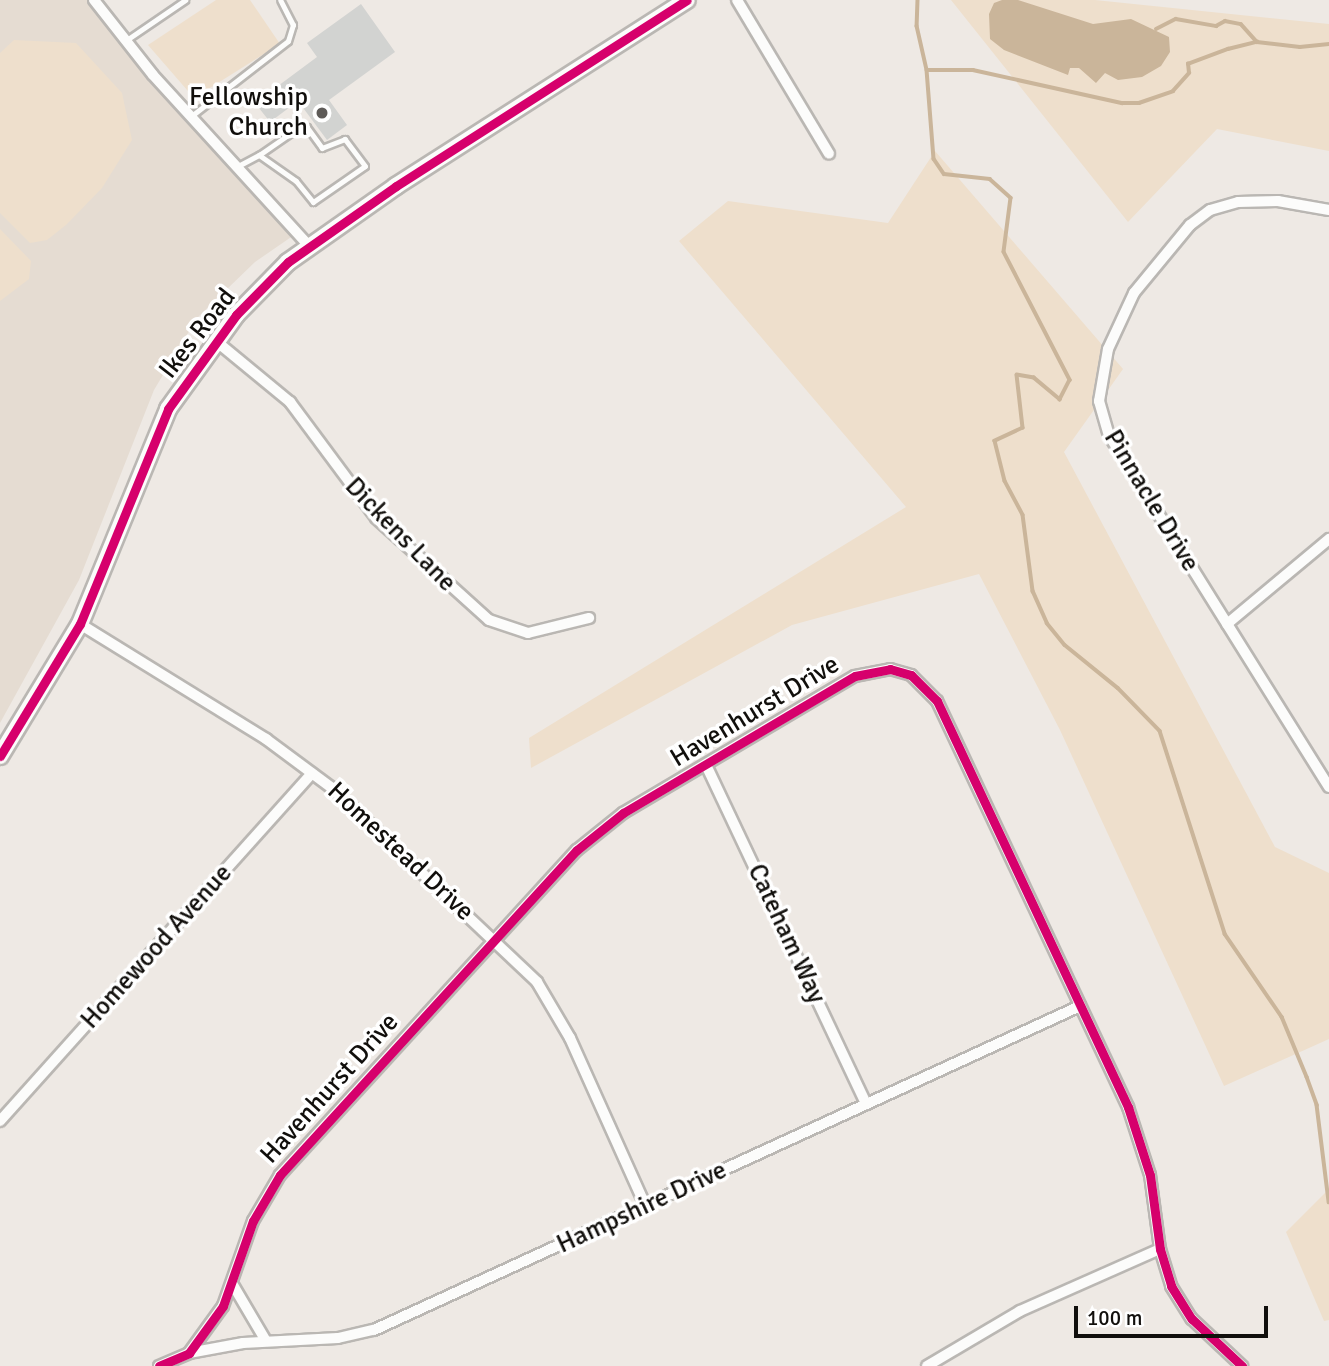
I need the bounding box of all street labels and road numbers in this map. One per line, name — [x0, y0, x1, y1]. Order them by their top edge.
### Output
street label: Ikes Road — [153, 283, 243, 385]
street label: Pinnacle Drive — [1096, 424, 1206, 578]
street label: Dickens Lane — [338, 471, 462, 599]
street label: Havenhurst Drive — [665, 649, 845, 775]
street label: Homestead Drive — [320, 776, 480, 928]
street label: Homewood Avenue — [75, 858, 239, 1036]
street label: Cateham Way — [740, 859, 832, 1009]
street label: Havenhurst Drive — [254, 1007, 406, 1171]
street label: Hampshire Drive — [552, 1155, 732, 1261]

